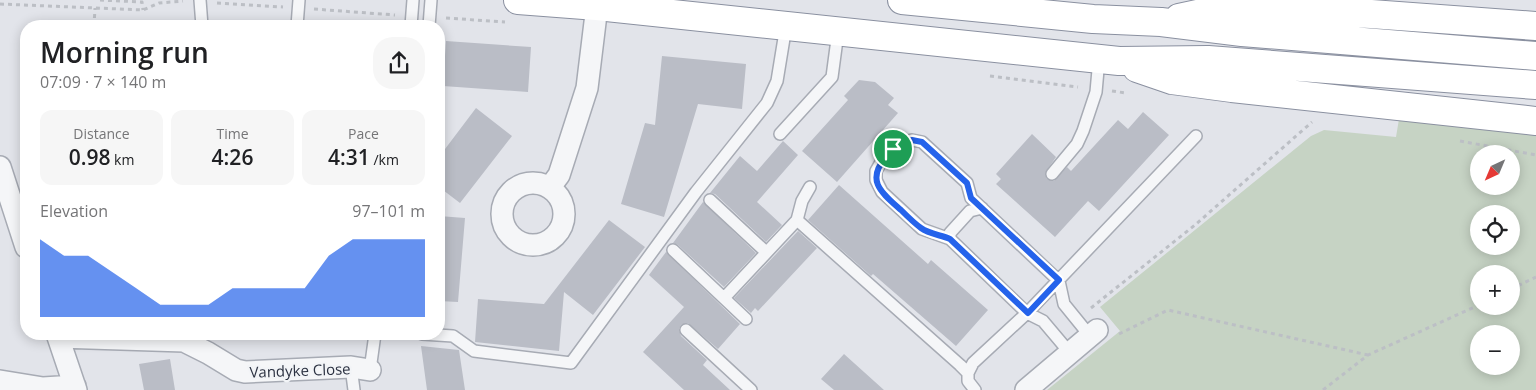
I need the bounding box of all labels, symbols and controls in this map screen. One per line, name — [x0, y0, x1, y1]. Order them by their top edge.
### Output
text: Morning run — [40, 33, 209, 71]
button: share — [373, 37, 425, 89]
text: 07:09 · 7 × 140 m — [40, 71, 166, 93]
text: Distance — [73, 124, 130, 143]
text: Time — [216, 124, 249, 143]
text: Pace — [348, 124, 379, 143]
pin — [872, 128, 914, 170]
icon: arrive — [879, 135, 907, 163]
text: 0.98 — [69, 143, 110, 171]
text: 4:26 — [212, 143, 253, 171]
text: 4:31 — [328, 143, 370, 171]
north arrow — [1470, 145, 1520, 195]
map controls — [1470, 145, 1520, 375]
text: km — [110, 150, 134, 169]
text: /km — [370, 150, 399, 169]
text: Elevation — [40, 200, 108, 222]
text: 97–101 m — [352, 200, 425, 222]
button: locate — [1470, 205, 1520, 255]
button: + — [1470, 265, 1520, 315]
button: − — [1470, 325, 1520, 375]
street label: Vandyke Close — [249, 358, 351, 382]

